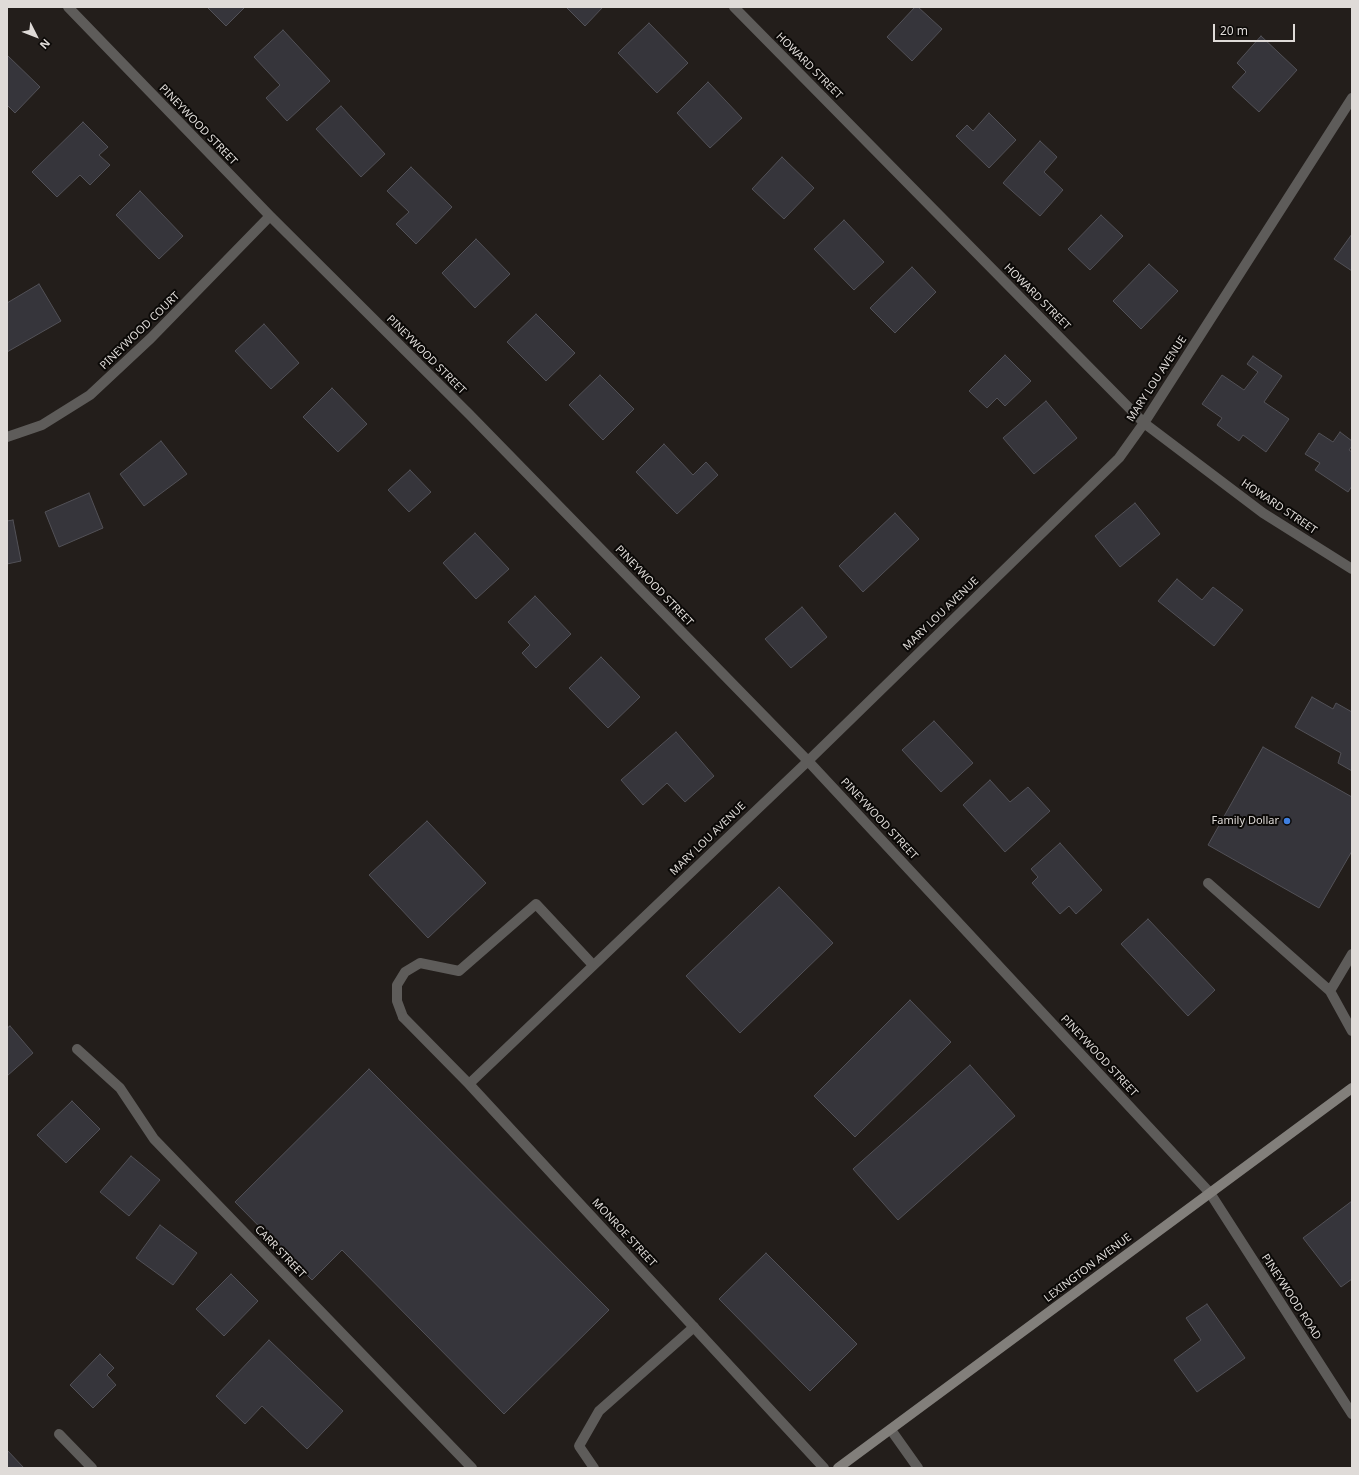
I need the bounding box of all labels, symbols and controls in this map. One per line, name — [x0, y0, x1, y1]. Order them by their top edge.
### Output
north arrow — [16, 16, 56, 56]
scale bar — [1215, 16, 1297, 42]
text: 20 m — [1220, 22, 1248, 39]
street label: HOWARD STREET — [773, 30, 845, 102]
text: N — [37, 36, 54, 53]
street label: PINEYWOOD STREET — [156, 82, 240, 168]
street label: HOWARD STREET — [1001, 261, 1073, 333]
street label: PINEYWOOD COURT — [97, 290, 183, 372]
street label: PINEYWOOD STREET — [384, 313, 468, 397]
street label: MARY LOU AVENUE — [1124, 334, 1190, 424]
street label: HOWARD STREET — [1239, 477, 1319, 537]
street label: PINEYWOOD STREET — [612, 543, 696, 629]
street label: MARY LOU AVENUE — [901, 575, 981, 653]
street label: PINEYWOOD STREET — [838, 776, 920, 862]
street label: MARY LOU AVENUE — [668, 800, 748, 878]
place label: Family Dollar — [1212, 814, 1279, 828]
marker: Family Dollar — [1282, 816, 1292, 826]
street label: PINEYWOOD STREET — [1058, 1013, 1140, 1099]
street label: MONROE STREET — [589, 1196, 659, 1270]
street label: CARR STREET — [252, 1223, 308, 1281]
street label: LEXINGTON AVENUE — [1042, 1231, 1134, 1305]
street label: PINEYWOOD ROAD — [1258, 1252, 1324, 1342]

